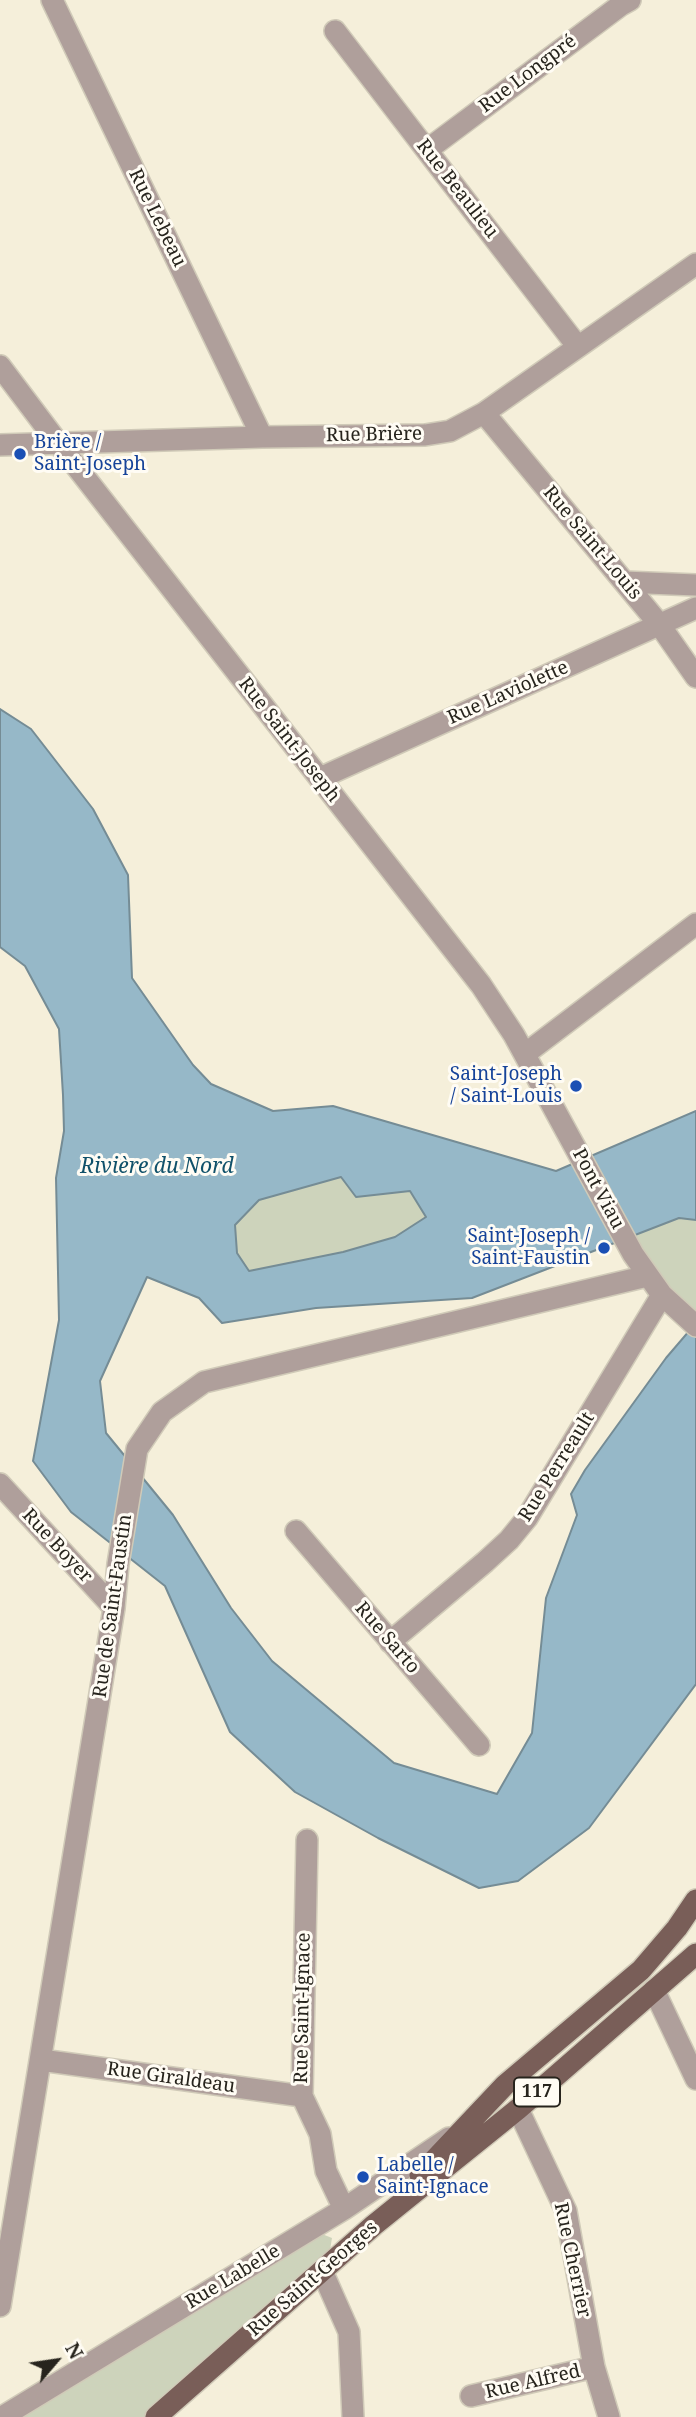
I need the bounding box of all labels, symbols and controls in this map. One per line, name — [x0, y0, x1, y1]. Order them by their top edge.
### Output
street label: Rue Longpré — [475, 30, 581, 118]
street label: Rue Beaulieu — [411, 135, 503, 243]
street label: Rue Lebeau — [123, 165, 191, 271]
street label: Rue Brière — [326, 423, 422, 447]
place label: Brière / Saint-Joseph — [34, 432, 146, 476]
marker: Brière / Saint-Joseph — [12, 446, 28, 462]
street label: Rue Saint-Louis — [538, 482, 646, 604]
street label: Rue Laviolette — [444, 656, 572, 730]
street label: Rue Saint-Joseph — [233, 673, 345, 807]
place label: Saint-Joseph / Saint-Louis — [450, 1064, 562, 1108]
marker: Saint-Joseph / Saint-Louis — [568, 1078, 584, 1094]
street label: Pont Viau — [567, 1145, 629, 1233]
water label: Rivière du Nord — [80, 1154, 234, 1180]
place label: Saint-Joseph / Saint-Faustin — [467, 1226, 590, 1270]
marker: Saint-Joseph / Saint-Faustin — [596, 1240, 612, 1256]
street label: Rue Perreault — [514, 1408, 600, 1526]
street label: Rue Boyer — [17, 1504, 97, 1588]
street label: Rue de Saint-Faustin — [89, 1513, 137, 1699]
street label: Rue Sarto — [350, 1598, 424, 1678]
street label: Rue Saint-Ignace — [290, 1932, 316, 2084]
street label: Rue Giraldeau — [106, 2058, 236, 2098]
road number: 117 — [514, 2078, 560, 2106]
place label: Labelle / Saint-Ignace — [377, 2155, 489, 2199]
marker: Labelle / Saint-Ignace — [355, 2169, 371, 2185]
street label: Rue Cherrier — [549, 2201, 595, 2319]
street label: Rue Saint-Georges — [244, 2217, 382, 2341]
street label: Rue Labelle — [182, 2240, 284, 2314]
north arrow — [21, 2326, 91, 2396]
text: N — [59, 2338, 89, 2364]
street label: Rue Alfred — [483, 2360, 583, 2404]

